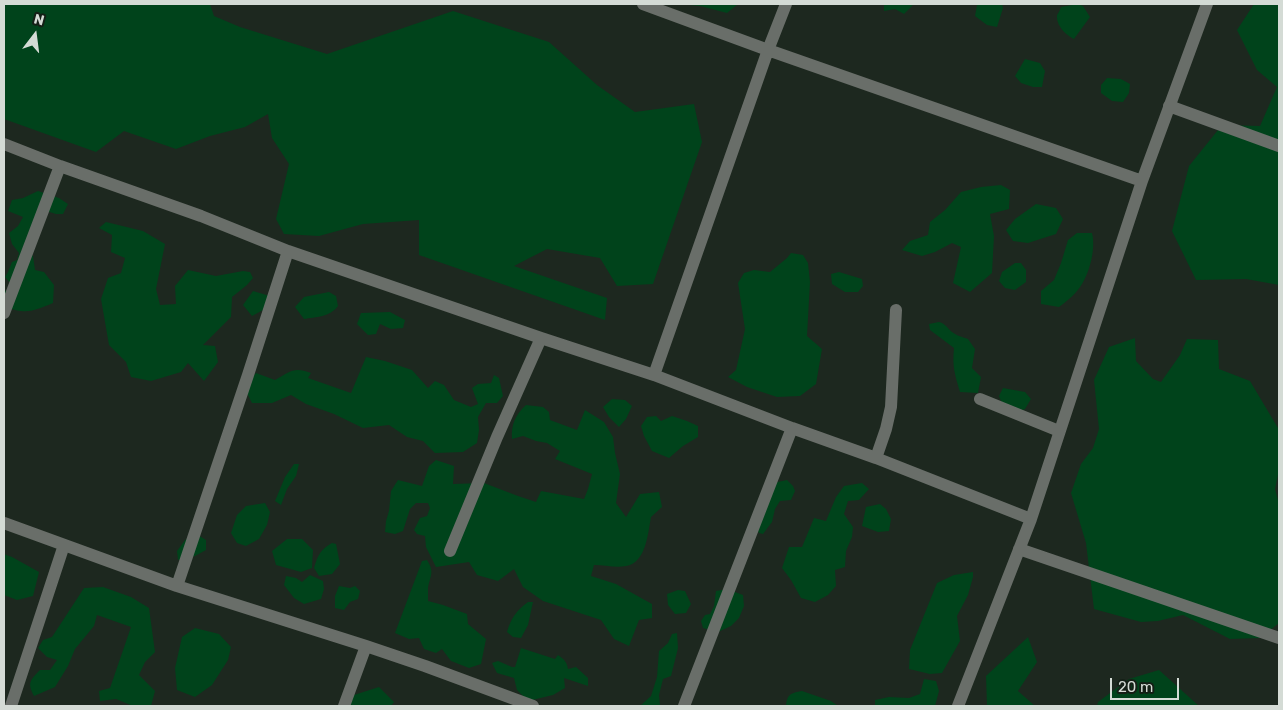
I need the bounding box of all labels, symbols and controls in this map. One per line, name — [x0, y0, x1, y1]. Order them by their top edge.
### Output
north arrow — [10, 10, 60, 60]
text: N — [32, 11, 46, 30]
scale bar — [1113, 668, 1182, 700]
text: 20 m — [1118, 678, 1153, 696]

